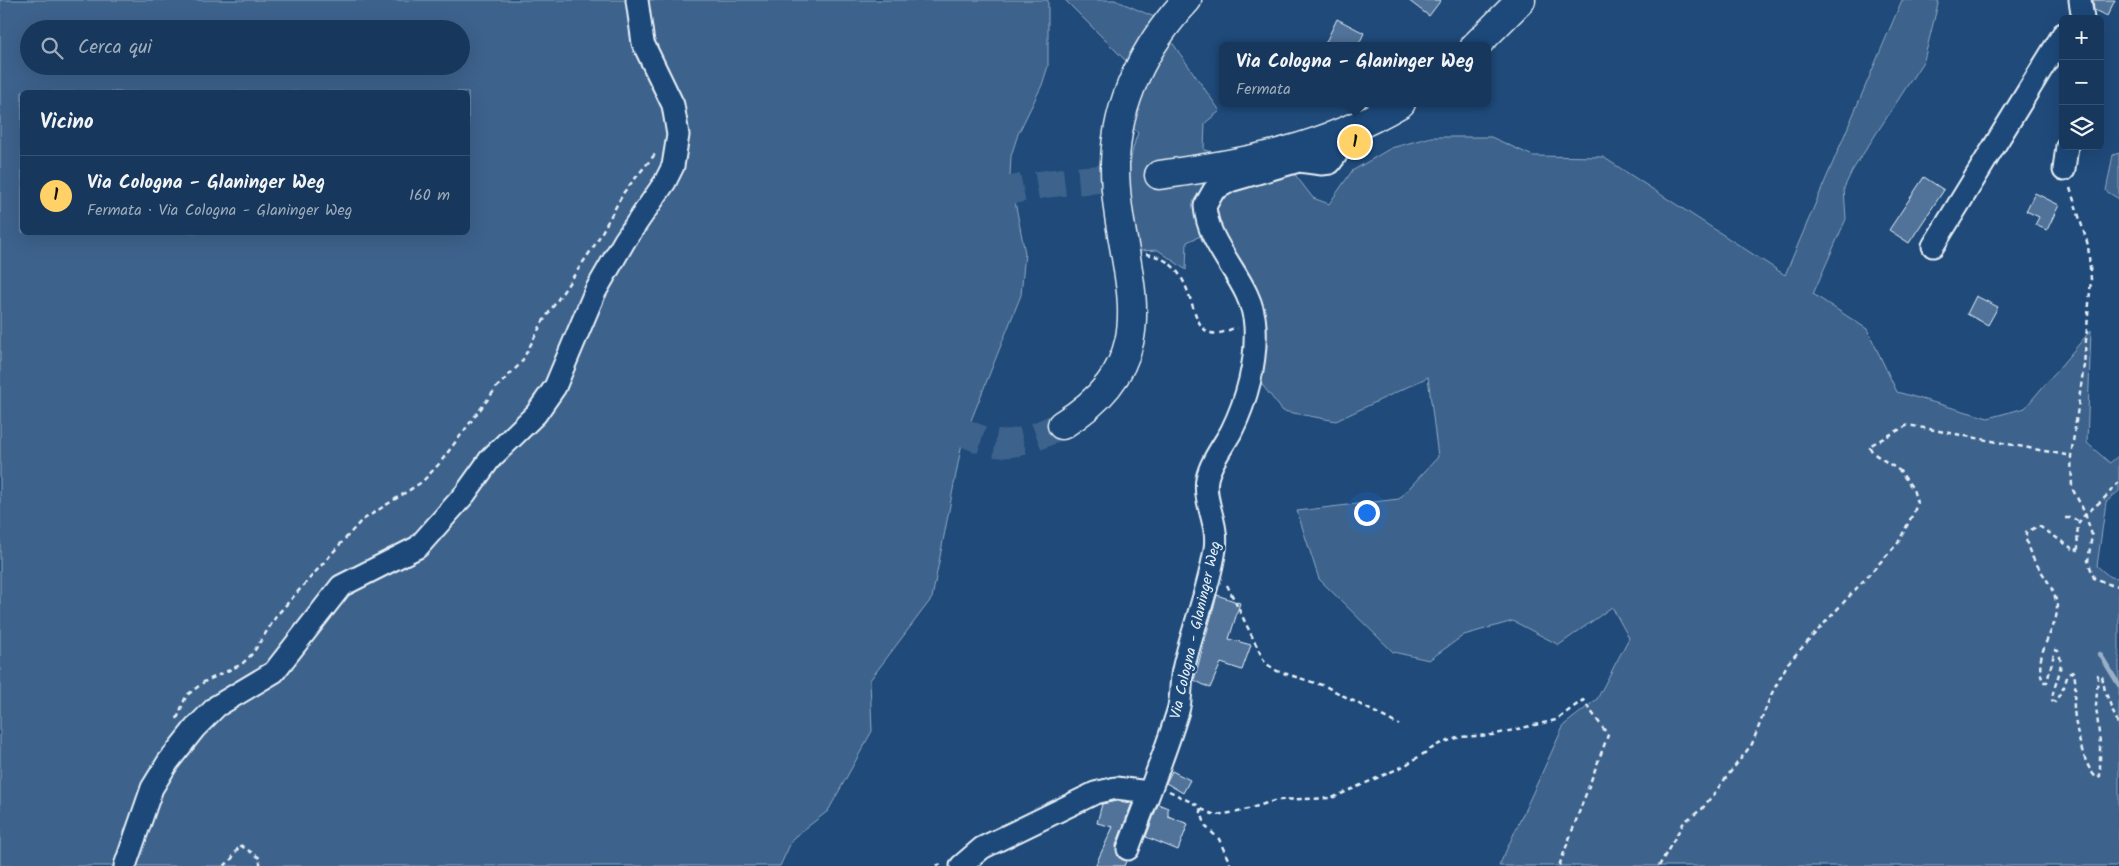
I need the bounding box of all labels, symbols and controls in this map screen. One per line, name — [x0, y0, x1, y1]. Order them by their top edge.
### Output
map controls — [2059, 15, 2104, 150]
button: + — [2059, 15, 2104, 60]
search box — [20, 20, 470, 75]
text: Cerca qui — [78, 33, 152, 63]
icon: search — [38, 34, 66, 62]
popup — [1219, 42, 1491, 107]
text: Via Cologna - Glaninger Weg — [1236, 47, 1474, 77]
button: − — [2059, 60, 2104, 105]
text: Fermata — [1236, 77, 1291, 102]
button: layers — [2059, 105, 2104, 150]
text: Vicino — [40, 106, 94, 139]
pin: 1 — [1339, 123, 1371, 161]
text: Via Cologna - Glaninger Weg — [87, 168, 325, 198]
text: 1 — [54, 183, 58, 208]
text: 160 m — [409, 183, 450, 208]
text: Fermata · Via Cologna - Glaninger Weg — [87, 198, 352, 223]
your location — [1354, 500, 1380, 526]
street label: Via Cologna - Glaninger Weg — [1164, 539, 1228, 722]

